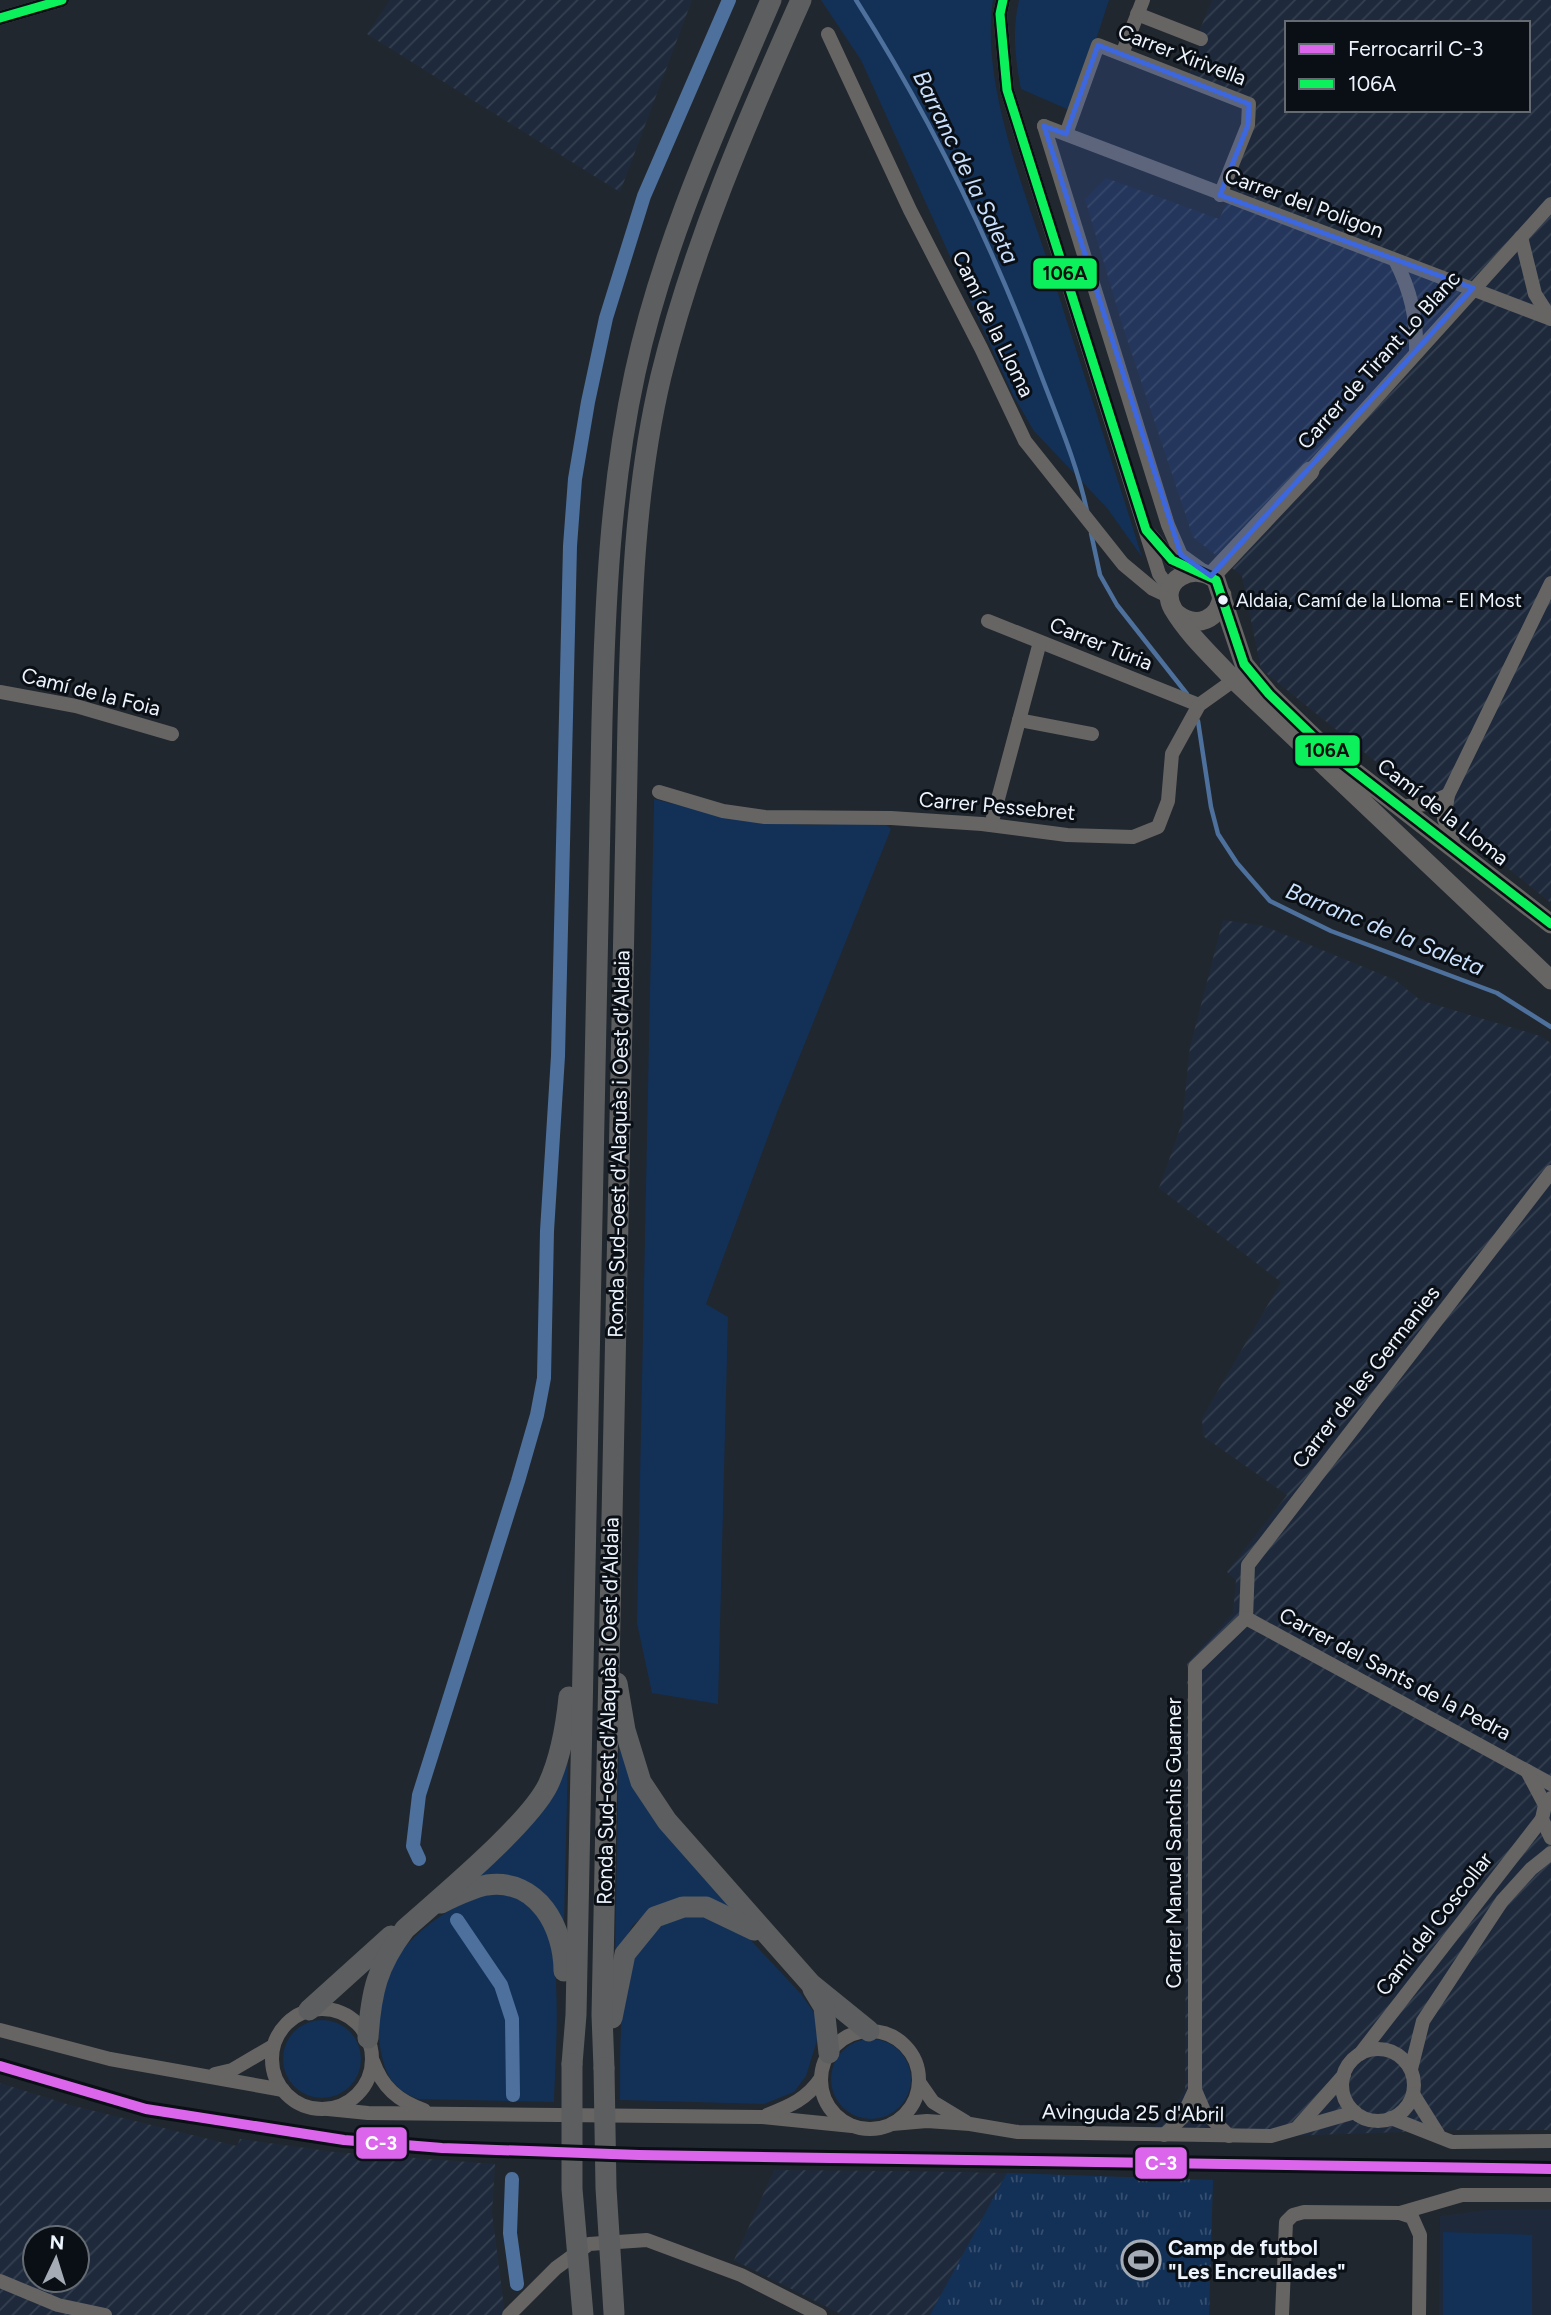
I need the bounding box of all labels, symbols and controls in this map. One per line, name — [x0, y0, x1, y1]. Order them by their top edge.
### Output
street label: Carrer Xirivella — [1114, 19, 1250, 91]
legend — [1285, 21, 1530, 112]
text: Ferrocarril C-3 — [1348, 36, 1483, 61]
water label: Barranc de la Saleta — [907, 66, 1025, 268]
text: 106A — [1348, 71, 1396, 96]
street label: Carrer del Poligon — [1221, 162, 1387, 243]
street label: Camí de la Lloma — [947, 247, 1040, 401]
line badge: 106A — [1032, 257, 1098, 290]
text: 106A — [1043, 262, 1088, 285]
street label: Carrer de Tirant Lo Blanc — [1292, 265, 1465, 454]
place label: Aldaia, Camí de la Lloma - El Most — [1236, 589, 1522, 612]
marker: Aldaia, Camí de la Lloma - El Most — [1216, 593, 1230, 607]
street label: Carrer Túria — [1046, 612, 1156, 676]
street label: Camí de la Foia — [19, 662, 163, 721]
line badge: 106A — [1294, 734, 1361, 767]
text: 106A — [1305, 739, 1350, 762]
street label: Camí de la Lloma — [1373, 753, 1514, 871]
street label: Carrer Pessebret — [918, 786, 1076, 825]
water label: Barranc de la Saleta — [1282, 876, 1488, 982]
street label: Ronda Sud-oest d'Alaquàs i Oest d'Aldaia — [603, 950, 634, 1338]
street label: Carrer de les Germanies — [1287, 1280, 1445, 1473]
street label: Ronda Sud-oest d'Alaquàs i Oest d'Aldaia — [592, 1517, 623, 1905]
street label: Carrer del Sants de la Pedra — [1275, 1602, 1515, 1745]
street label: Carrer Manuel Sanchis Guarner — [1161, 1698, 1186, 1989]
street label: Camí del Coscollar — [1370, 1847, 1497, 2000]
street label: Avinguda 25 d'Abril — [1042, 2098, 1224, 2127]
line badge: C-3 — [355, 2126, 408, 2160]
text: C-3 — [365, 2132, 397, 2155]
line badge: C-3 — [1134, 2146, 1188, 2180]
text: C-3 — [1145, 2152, 1177, 2175]
north arrow — [21, 2224, 91, 2294]
text: N — [49, 2231, 65, 2255]
place label: Camp de futbol "Les Encreullades" — [1168, 2235, 1346, 2284]
sports icon: Camp de futbol "Les Encreullades" — [1120, 2239, 1162, 2281]

